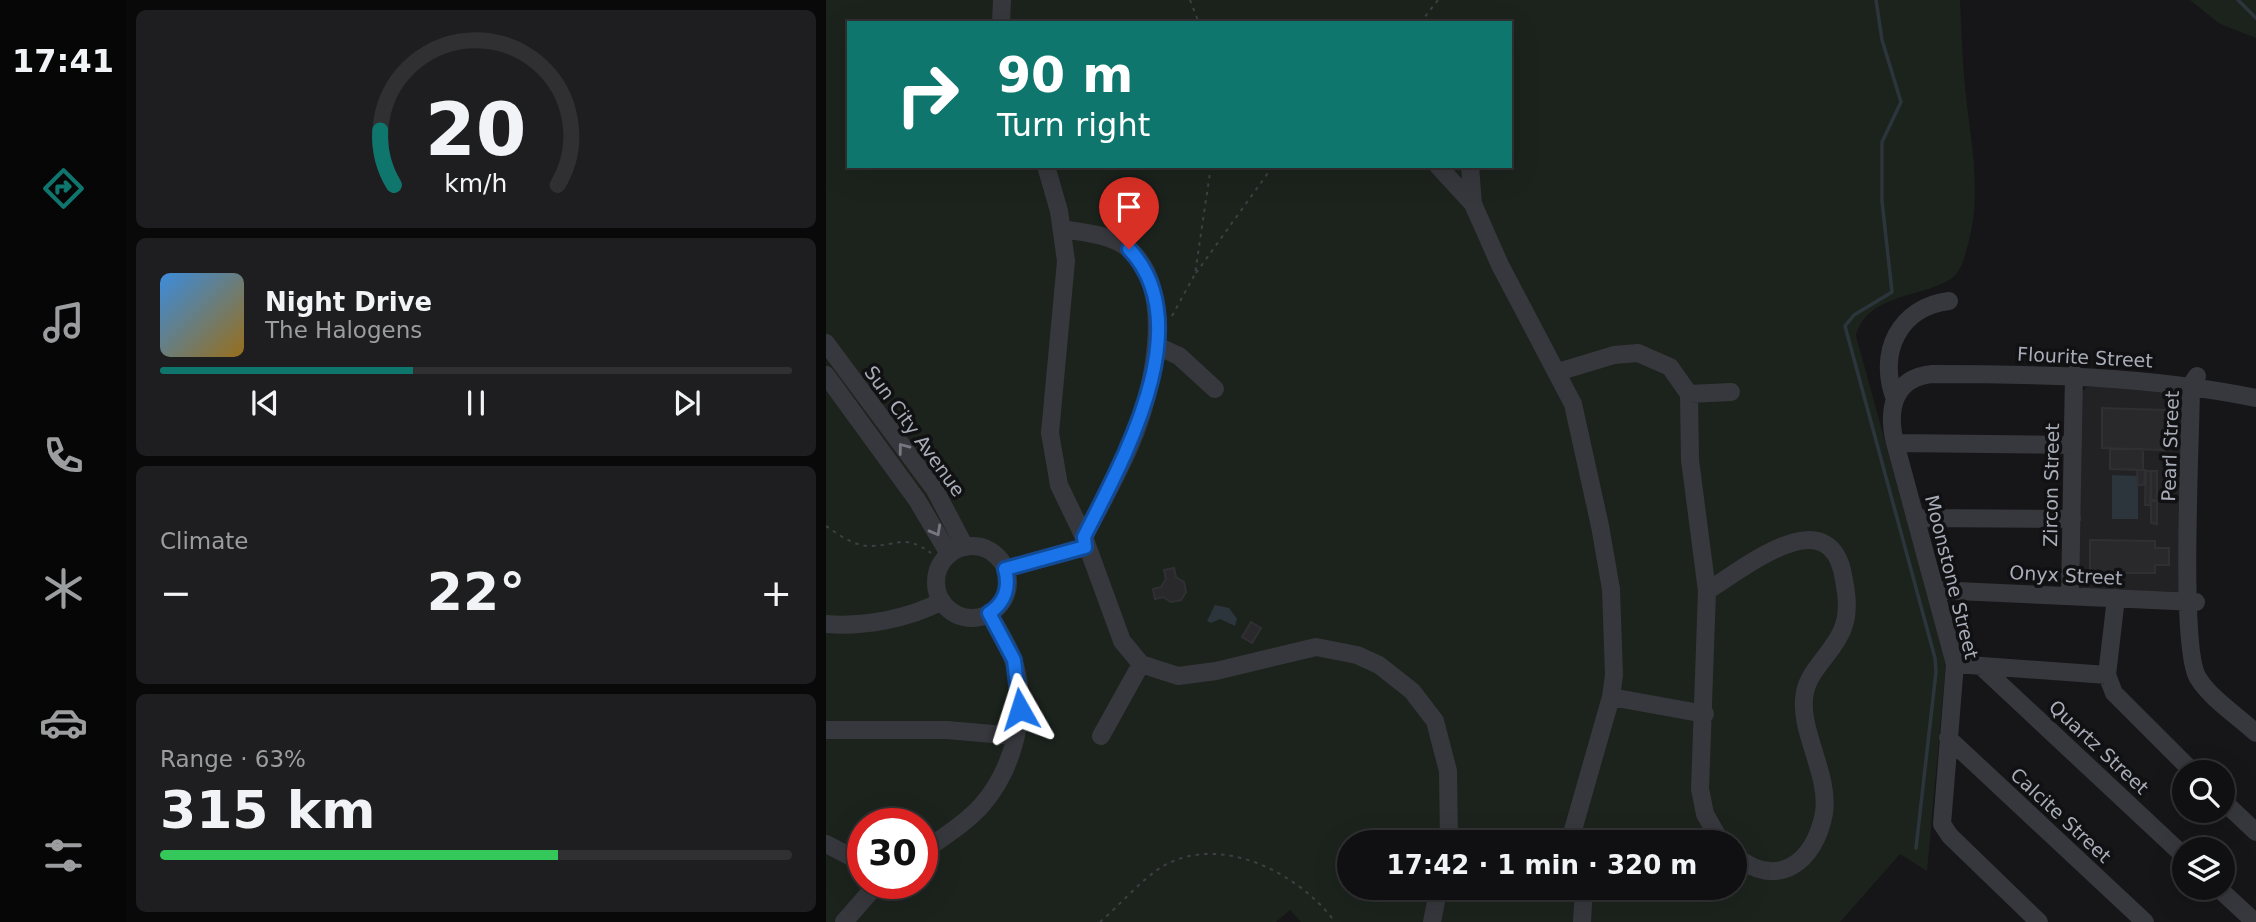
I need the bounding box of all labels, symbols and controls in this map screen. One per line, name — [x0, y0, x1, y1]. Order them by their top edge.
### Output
text: 17:41 — [12, 42, 114, 80]
text: 90 m — [997, 47, 1133, 104]
icon: right — [882, 49, 973, 140]
text: 20 — [425, 87, 527, 172]
text: Turn right — [997, 106, 1150, 144]
icon: directions — [39, 164, 88, 213]
text: km/h — [444, 169, 508, 198]
pin — [1099, 177, 1159, 249]
icon: arrive — [1110, 188, 1148, 226]
text: Night Drive — [265, 287, 432, 317]
icon: music — [39, 298, 88, 347]
text: The Halogens — [265, 317, 422, 343]
street label: Flourite Street — [2017, 342, 2153, 372]
street label: Sun City Avenue — [860, 361, 970, 501]
icon: previous — [246, 384, 284, 422]
icon: pause — [457, 384, 495, 422]
icon: next — [668, 384, 706, 422]
street label: Pearl Street — [2157, 390, 2183, 502]
street label: Zircon Street — [2039, 423, 2063, 547]
icon: phone — [39, 431, 88, 480]
one-way arrow — [899, 443, 912, 455]
street label: Moonstone Street — [1921, 493, 1983, 661]
one-way arrow — [928, 523, 941, 536]
text: Climate — [160, 528, 249, 554]
street label: Onyx Street — [2009, 561, 2123, 589]
text: 22° — [427, 562, 525, 622]
icon: climate — [39, 564, 88, 613]
text: − — [160, 571, 192, 615]
text: + — [760, 571, 792, 615]
position arrow — [983, 672, 1057, 746]
street label: Quartz Street — [2045, 695, 2153, 799]
icon: car — [39, 698, 88, 747]
text: Range · 63% — [160, 746, 306, 772]
map controls — [2172, 760, 2235, 900]
button: search — [2172, 760, 2235, 823]
street label: Calcite Street — [2006, 763, 2116, 867]
text: 315 km — [160, 780, 375, 840]
speed limit sign: 30 — [847, 808, 938, 899]
icon: filters — [39, 831, 88, 880]
button: layers — [2172, 837, 2235, 900]
text: 17:42 · 1 min · 320 m — [1387, 850, 1697, 880]

